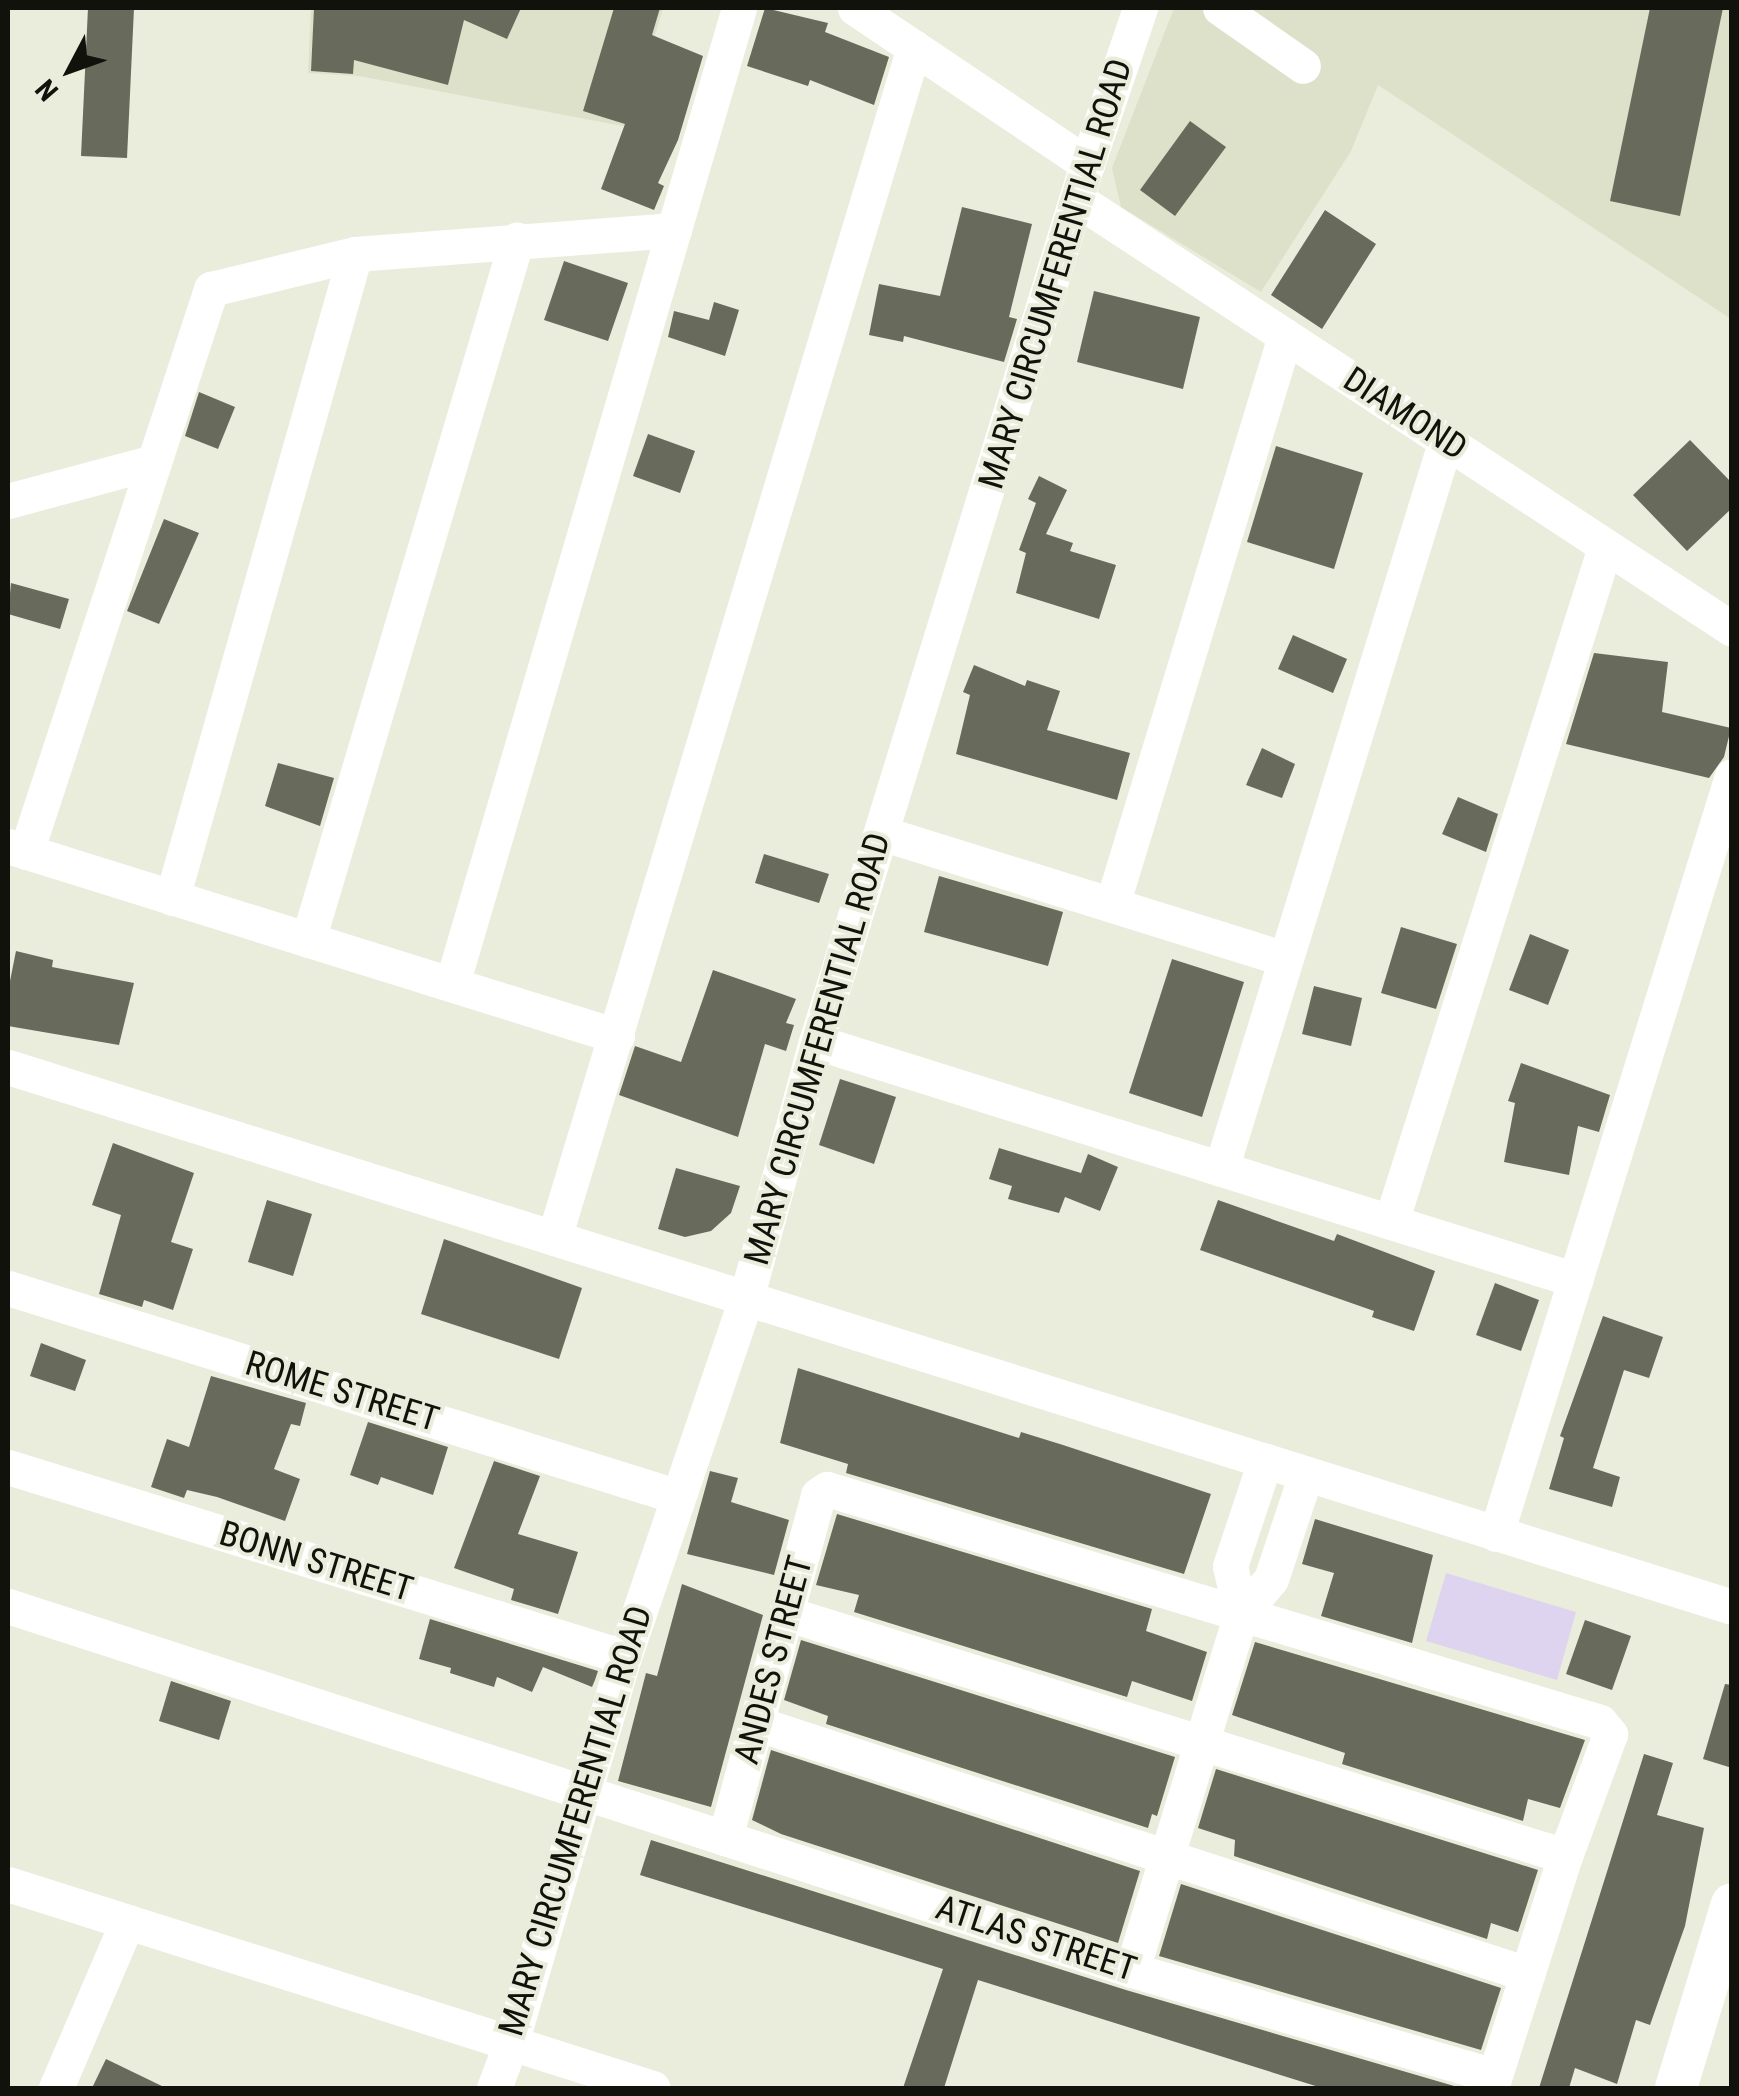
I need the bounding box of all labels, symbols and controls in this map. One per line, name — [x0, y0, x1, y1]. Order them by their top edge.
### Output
north arrow — [20, 20, 120, 120]
street label: MARY CIRCUMFERENTIAL ROAD — [971, 54, 1141, 494]
text: N — [29, 73, 65, 107]
street label: DIAMOND — [1336, 359, 1474, 469]
street label: MARY CIRCUMFERENTIAL ROAD — [736, 828, 900, 1270]
street label: ROME STREET — [240, 1343, 444, 1441]
street label: BONN STREET — [214, 1513, 418, 1611]
street label: ANDES STREET — [726, 1551, 822, 1769]
street label: MARY CIRCUMFERENTIAL ROAD — [491, 1601, 661, 2041]
street label: ATLAS STREET — [931, 1887, 1141, 1991]

